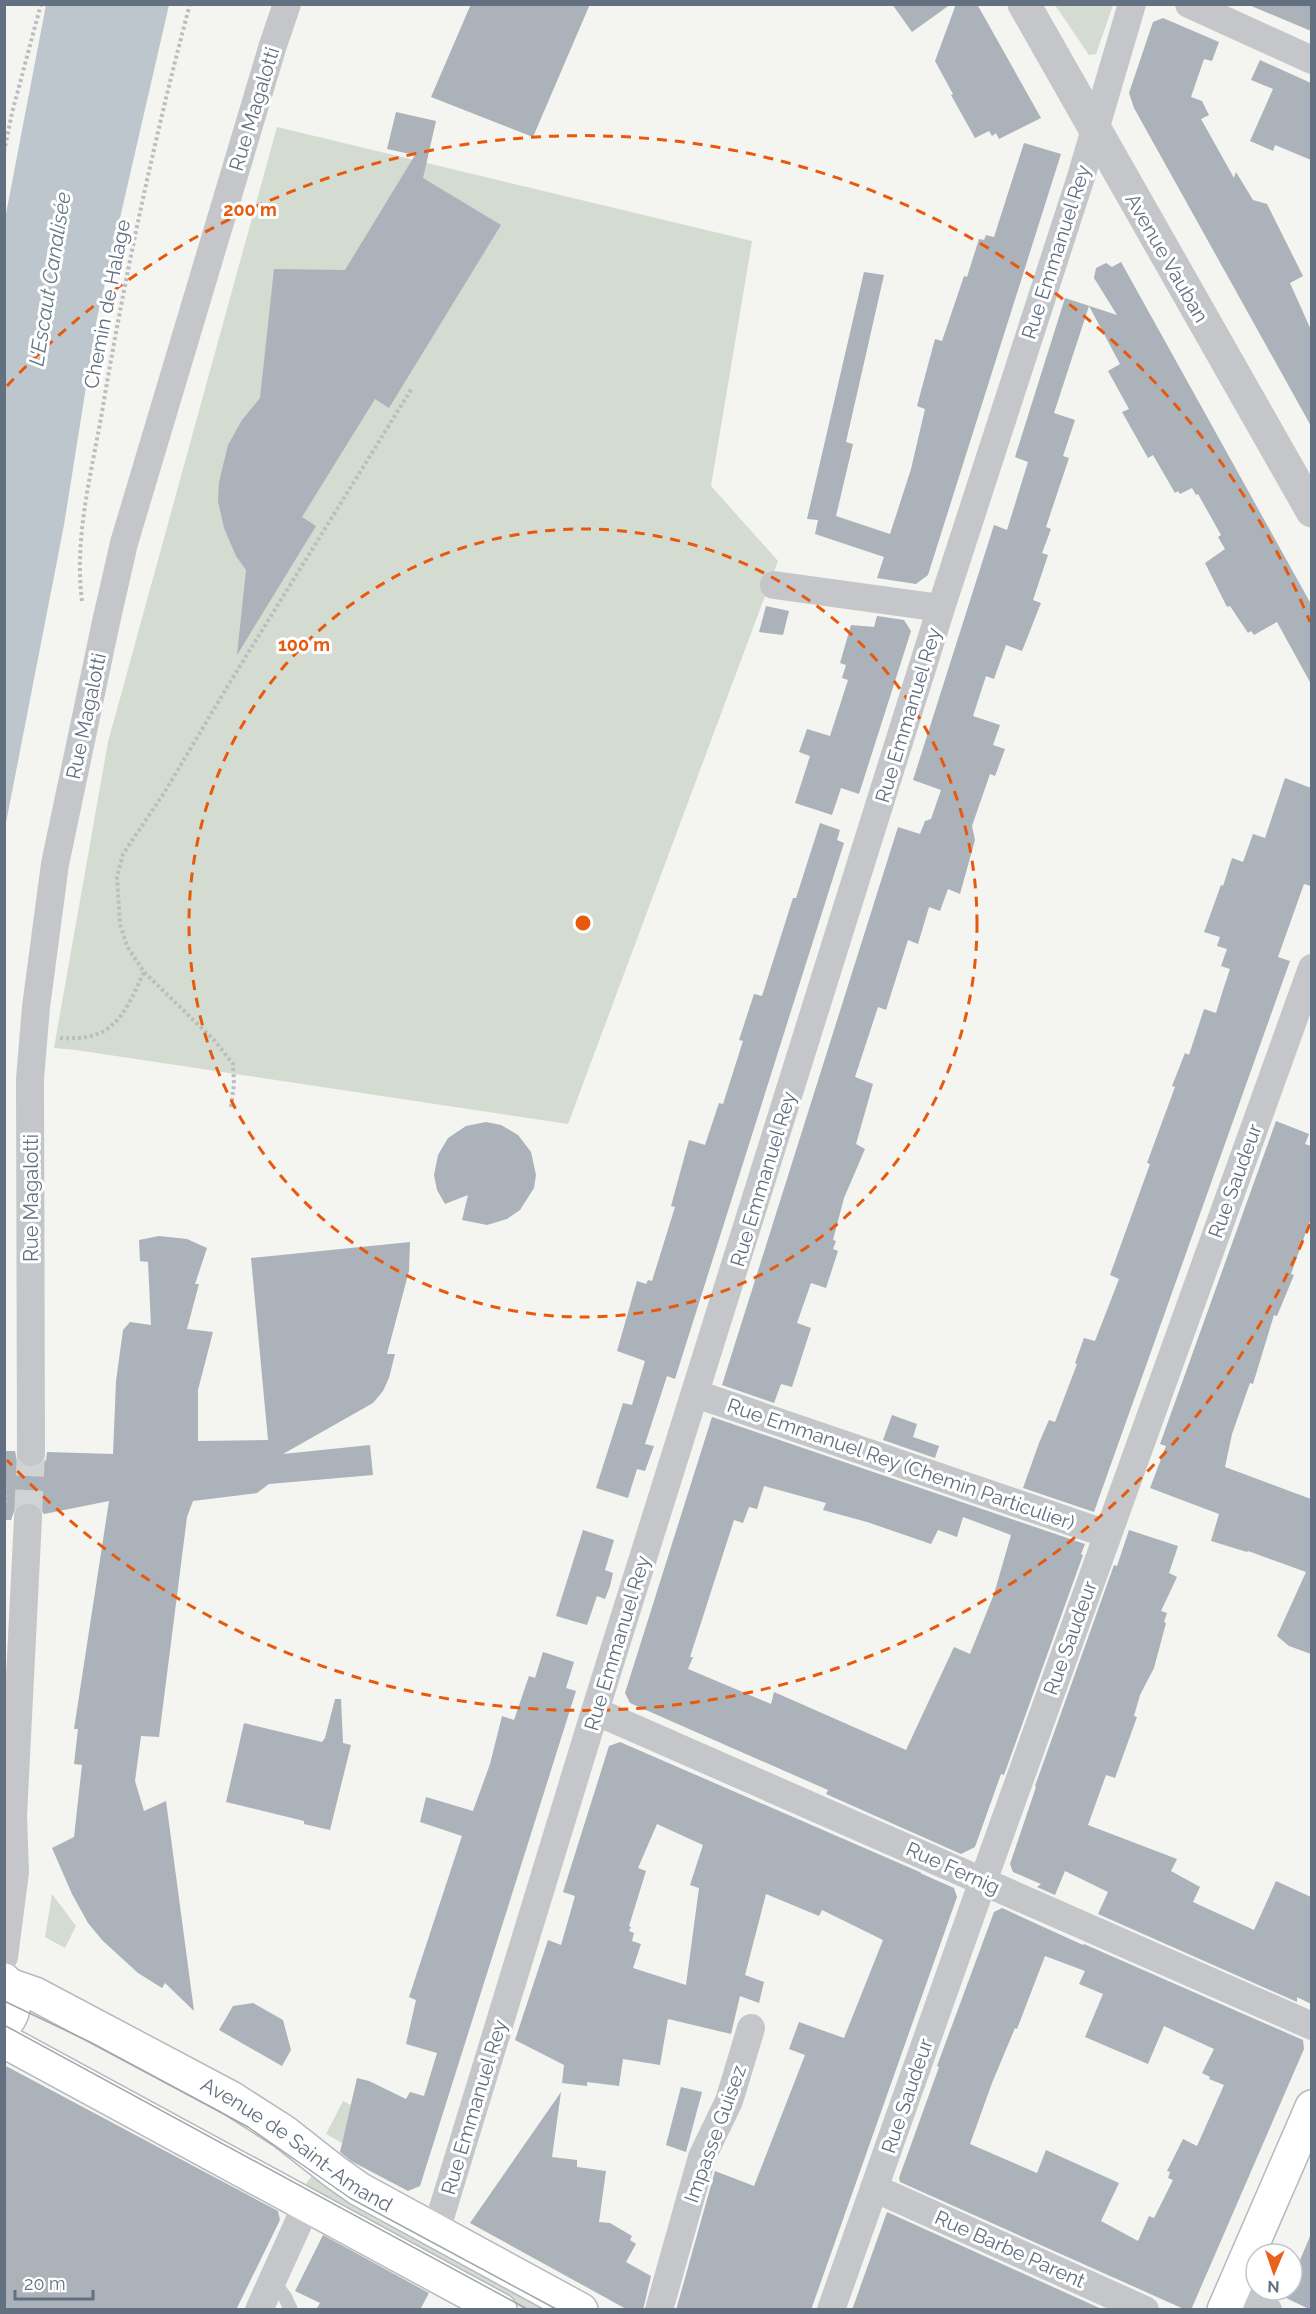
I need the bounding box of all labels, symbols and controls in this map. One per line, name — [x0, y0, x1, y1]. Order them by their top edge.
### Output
street label: Rue Magalotti — [224, 44, 284, 174]
street label: Rue Emmanuel Rey — [1017, 162, 1096, 342]
street label: Avenue Vauban — [1120, 189, 1214, 327]
water label: L'Escaut Canalisée — [23, 190, 76, 368]
text: 200 m — [223, 199, 277, 220]
street label: Chemin de Halage — [79, 217, 135, 391]
street label: Rue Emmanuel Rey — [870, 625, 946, 805]
text: 100 m — [278, 634, 330, 655]
street label: Rue Magalotti — [61, 651, 111, 781]
centre of rings — [573, 913, 593, 933]
street label: Rue Emmanuel Rey — [725, 1089, 801, 1269]
street label: Rue Saudeur — [1203, 1121, 1267, 1241]
street label: Rue Magalotti — [19, 1134, 43, 1262]
street label: Rue Emmanuel Rey (Chemin Particulier) — [724, 1393, 1078, 1535]
street label: Rue Emmanuel Rey — [579, 1553, 655, 1733]
street label: Rue Saudeur — [1038, 1578, 1102, 1698]
street label: Rue Fernig — [902, 1837, 1004, 1899]
street label: Rue Emmanuel Rey — [436, 2017, 512, 2197]
street label: Rue Saudeur — [876, 2036, 938, 2156]
street label: Impasse Guisez — [679, 2062, 751, 2206]
street label: Avenue de Saint-Amand — [197, 2072, 397, 2217]
street label: Rue Barbe Parent — [931, 2205, 1089, 2293]
north arrow — [1244, 2242, 1304, 2302]
scale bar — [15, 2263, 93, 2301]
text: 20 m — [24, 2273, 66, 2294]
text: N — [1267, 2277, 1280, 2296]

